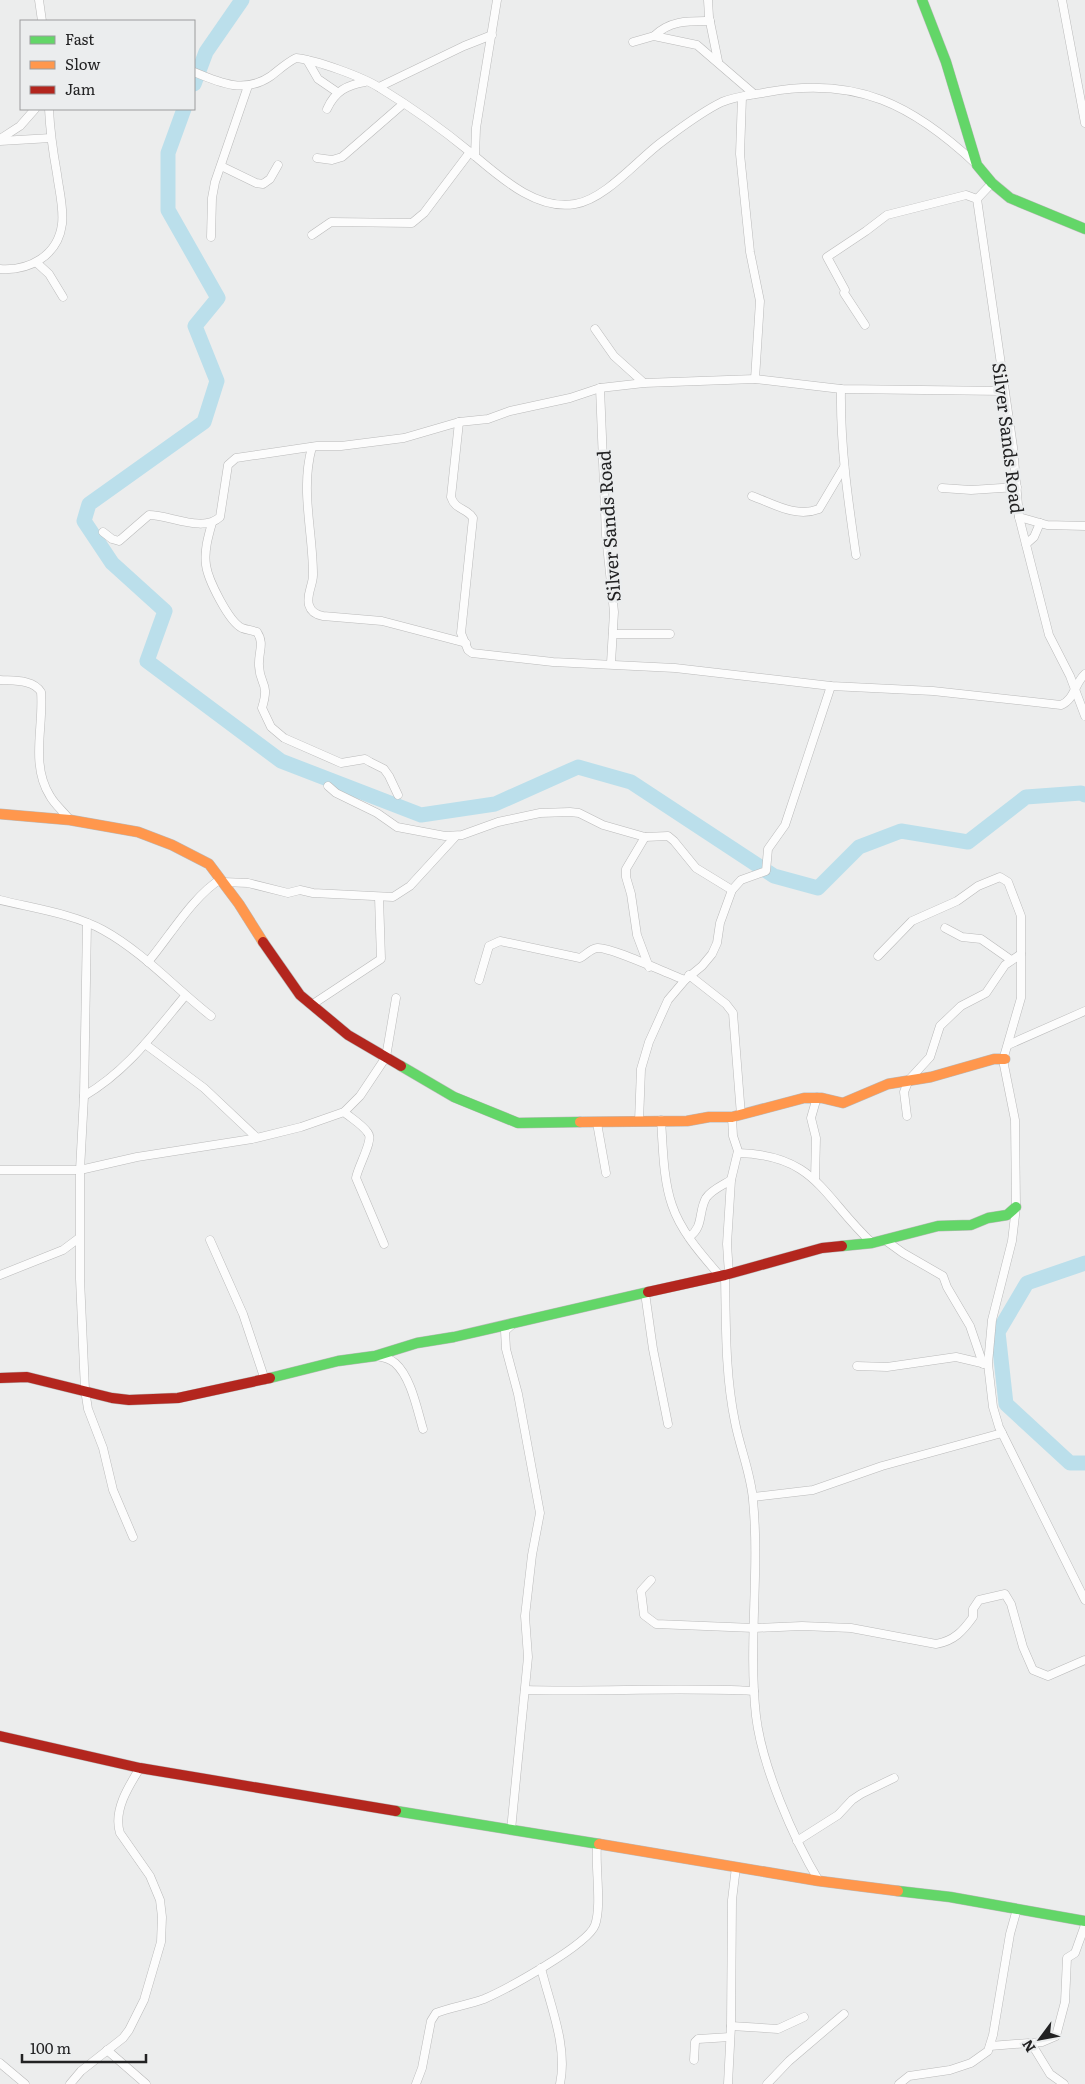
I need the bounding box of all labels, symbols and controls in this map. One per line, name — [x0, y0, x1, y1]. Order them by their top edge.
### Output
legend — [20, 20, 195, 110]
text: Fast — [65, 27, 94, 50]
text: Slow — [65, 52, 100, 75]
text: Jam — [65, 77, 96, 100]
street label: Silver Sands Road — [986, 361, 1032, 515]
street label: Silver Sands Road — [589, 449, 627, 603]
north arrow — [1015, 2014, 1065, 2064]
scale bar — [22, 2032, 146, 2064]
text: 100 m — [30, 2036, 71, 2059]
text: N — [1016, 2036, 1040, 2057]

